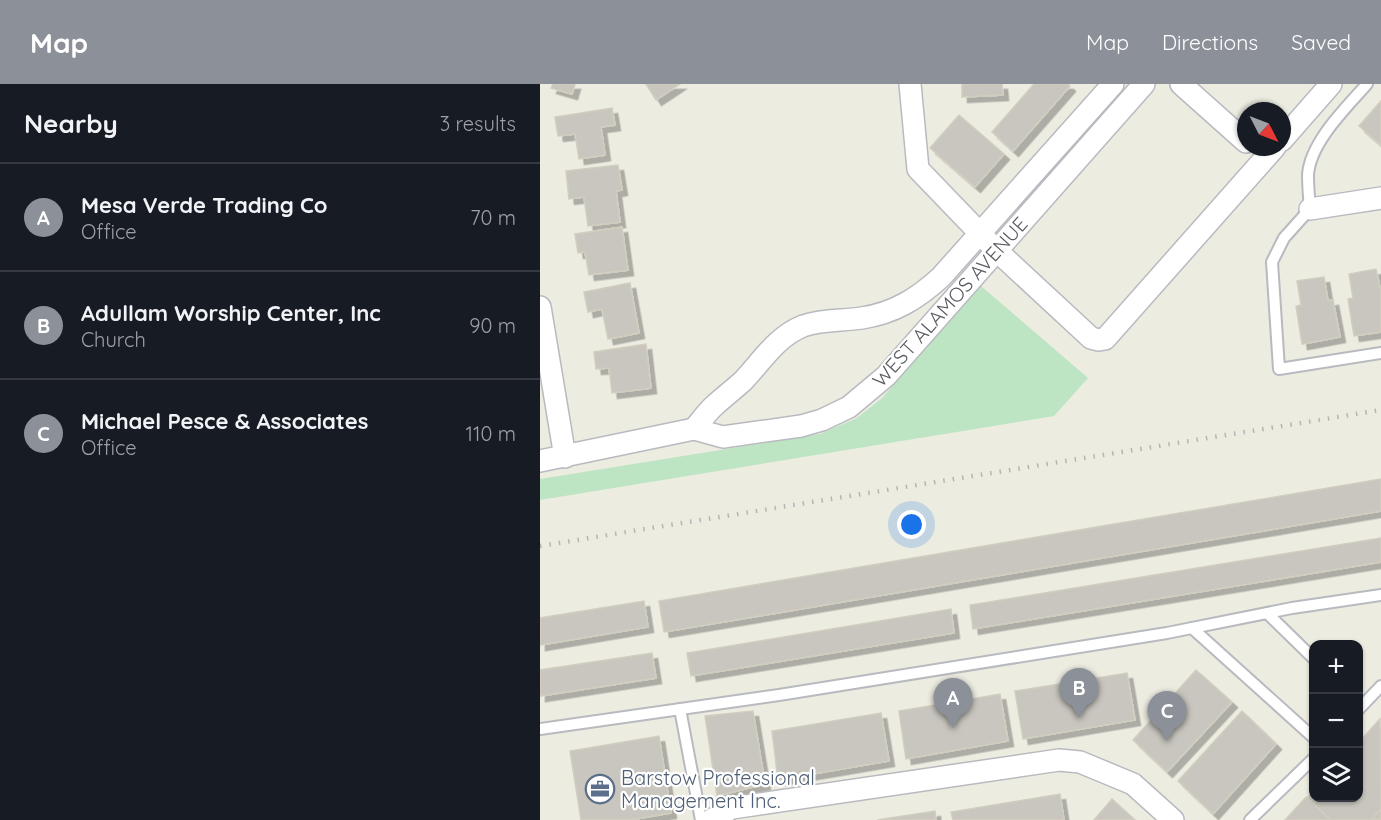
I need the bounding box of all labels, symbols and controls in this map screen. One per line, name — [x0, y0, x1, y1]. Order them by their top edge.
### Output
text: Map — [30, 25, 88, 60]
text: Map — [1086, 29, 1129, 55]
text: Directions — [1162, 29, 1258, 55]
text: Saved — [1291, 29, 1351, 55]
north arrow — [1237, 102, 1291, 156]
text: Nearby — [24, 107, 118, 140]
text: 3 results — [440, 111, 516, 136]
text: Mesa Verde Trading Co — [81, 191, 328, 219]
text: A — [37, 205, 50, 230]
text: 70 m — [470, 205, 516, 230]
street label: WEST ALAMOS AVENUE — [867, 211, 1033, 392]
text: Office — [81, 219, 137, 244]
text: Adullam Worship Center, Inc — [81, 299, 381, 327]
text: B — [37, 313, 50, 338]
text: 90 m — [469, 313, 516, 338]
text: Church — [81, 327, 146, 352]
text: Michael Pesce & Associates — [81, 407, 368, 435]
text: C — [37, 421, 50, 446]
text: 110 m — [466, 421, 516, 446]
text: Office — [81, 435, 137, 460]
your location — [897, 510, 926, 539]
map controls — [1309, 640, 1363, 802]
button: + — [1309, 640, 1363, 694]
pin: B — [1060, 668, 1098, 718]
pin: A — [934, 678, 972, 728]
pin: C — [1148, 692, 1186, 741]
button: − — [1309, 694, 1363, 748]
button: layers — [1309, 748, 1363, 802]
place label: Barstow Professional Management Inc. — [621, 765, 815, 813]
office icon: Barstow Professional Management Inc. — [584, 773, 616, 805]

